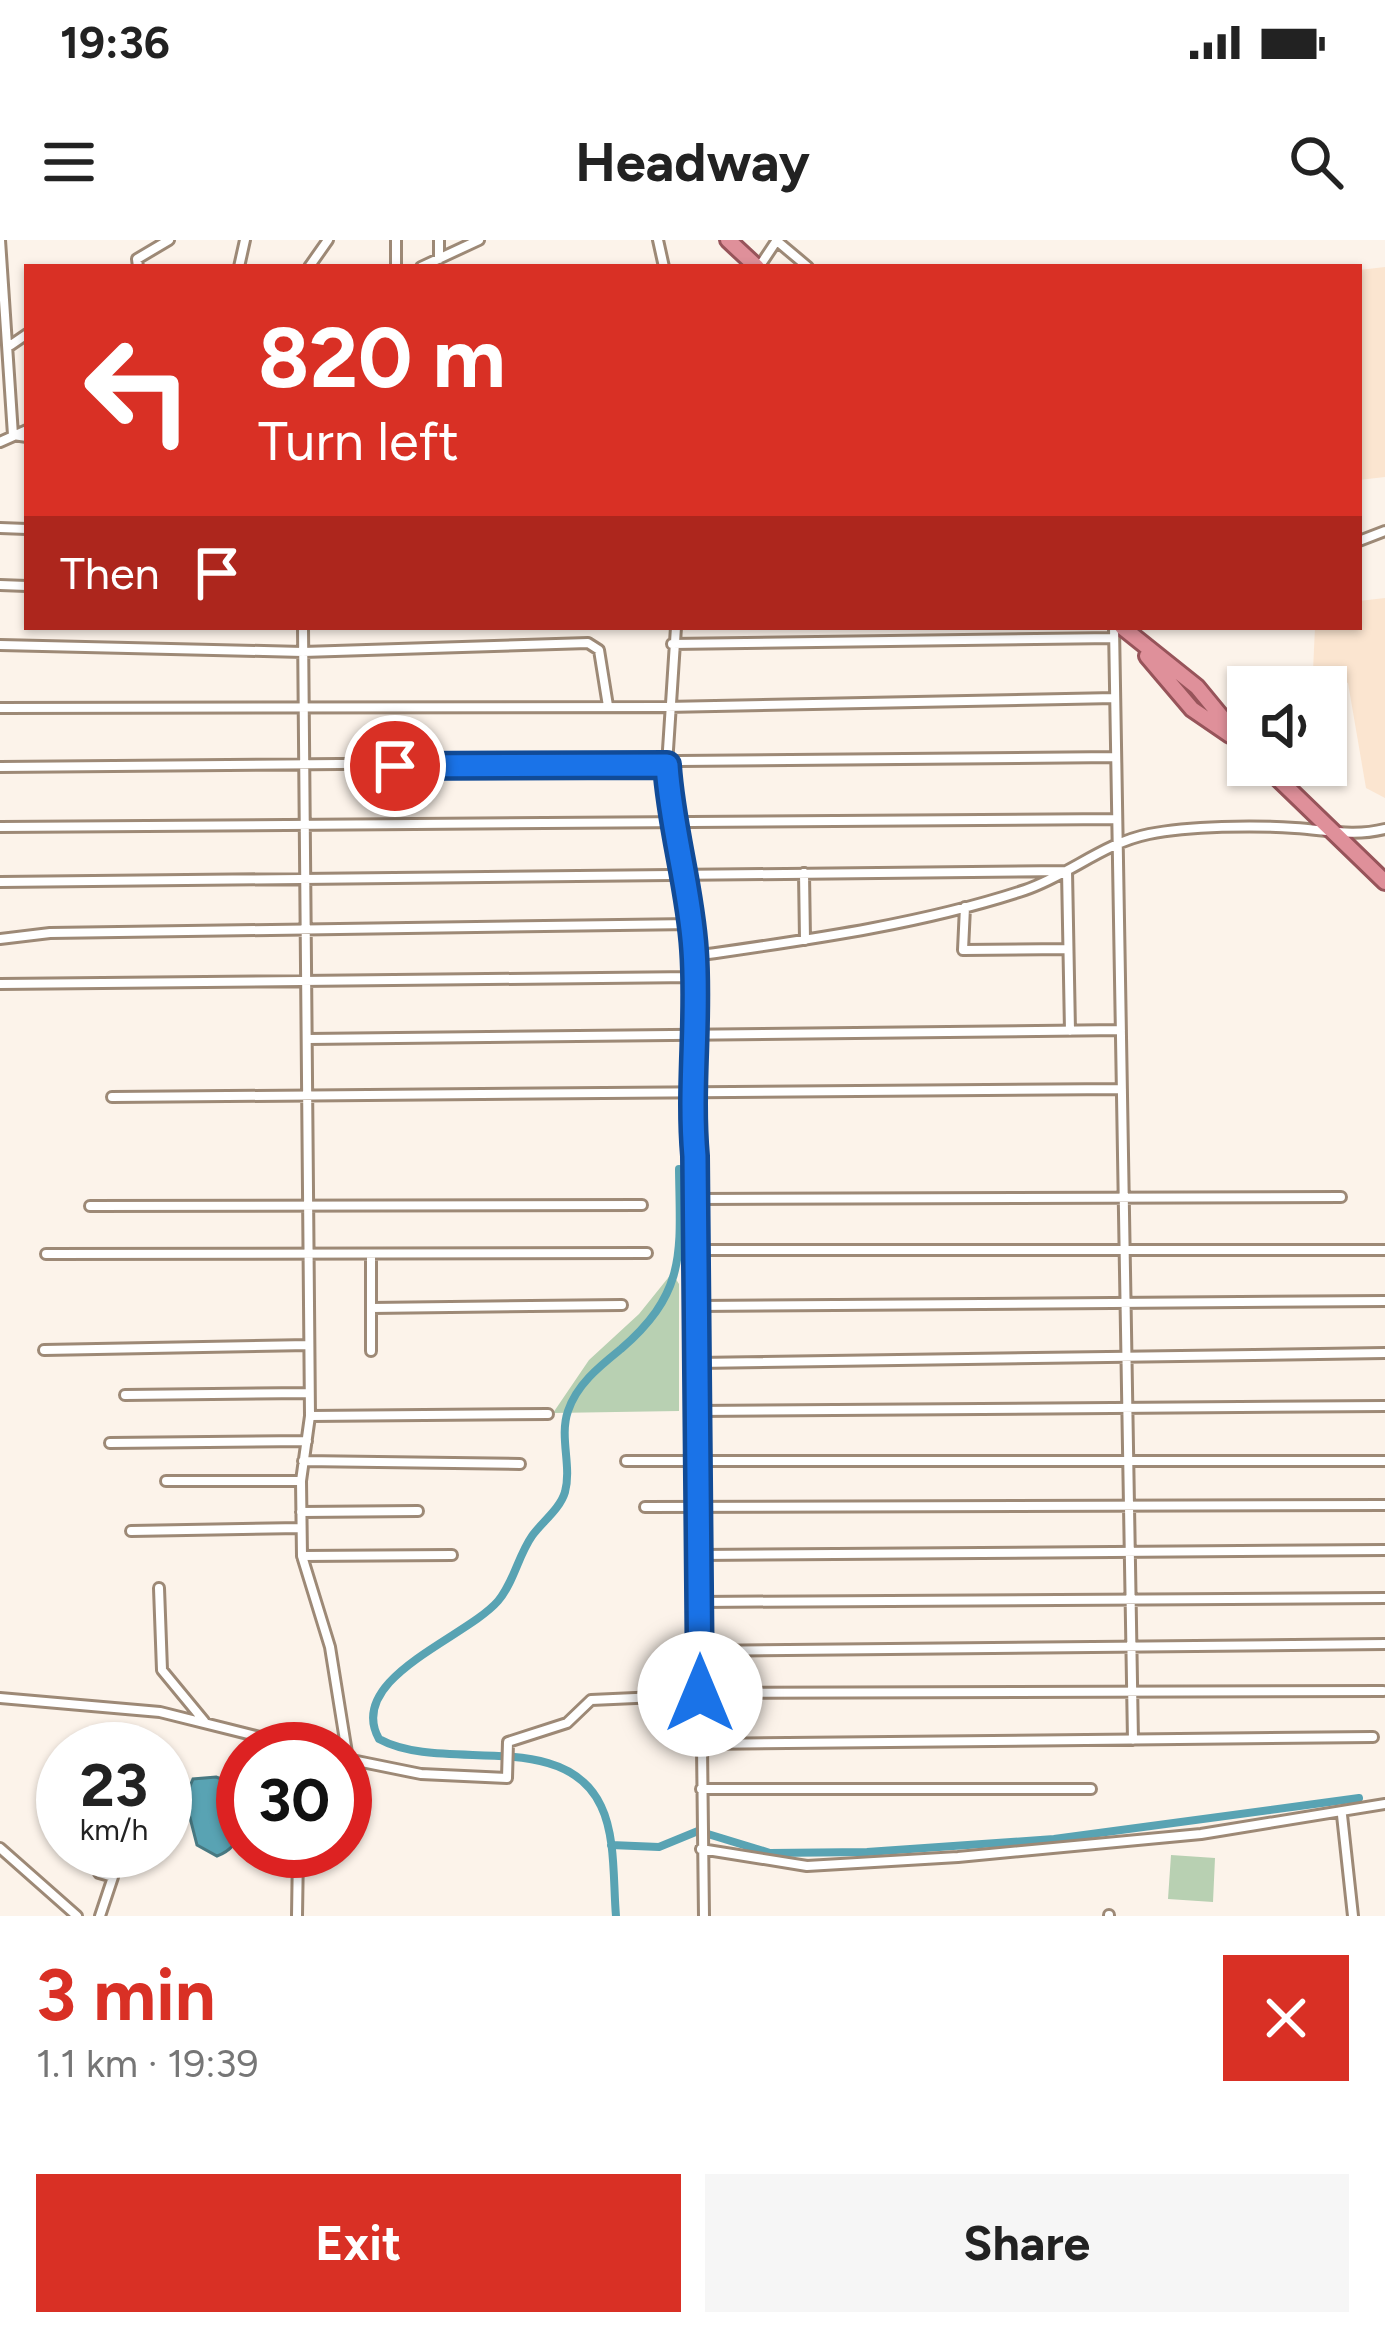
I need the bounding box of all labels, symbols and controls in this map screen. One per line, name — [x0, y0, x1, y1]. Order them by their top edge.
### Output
text: 19:36 — [60, 15, 170, 69]
icon: menu — [36, 129, 102, 195]
icon: search — [1283, 129, 1349, 195]
text: Headway — [575, 130, 810, 195]
text: 820 m — [258, 307, 506, 408]
icon: left — [60, 312, 216, 468]
text: Turn left — [258, 409, 459, 474]
icon: arrive — [184, 540, 250, 606]
text: Then — [60, 546, 160, 600]
map controls — [1227, 666, 1347, 786]
button: sound — [1227, 666, 1347, 786]
pin — [344, 715, 446, 817]
icon: arrive — [362, 733, 428, 799]
position arrow — [637, 1631, 763, 1757]
speed limit sign: 30 — [216, 1722, 372, 1878]
text: 23 — [80, 1749, 148, 1821]
text: km/h — [80, 1811, 148, 1848]
text: 3 min — [36, 1952, 216, 2038]
button: close — [1223, 1955, 1349, 2081]
text: 1.1 km · 19:39 — [36, 2040, 259, 2087]
button: Exit — [36, 2174, 681, 2312]
button: Share — [705, 2174, 1349, 2312]

